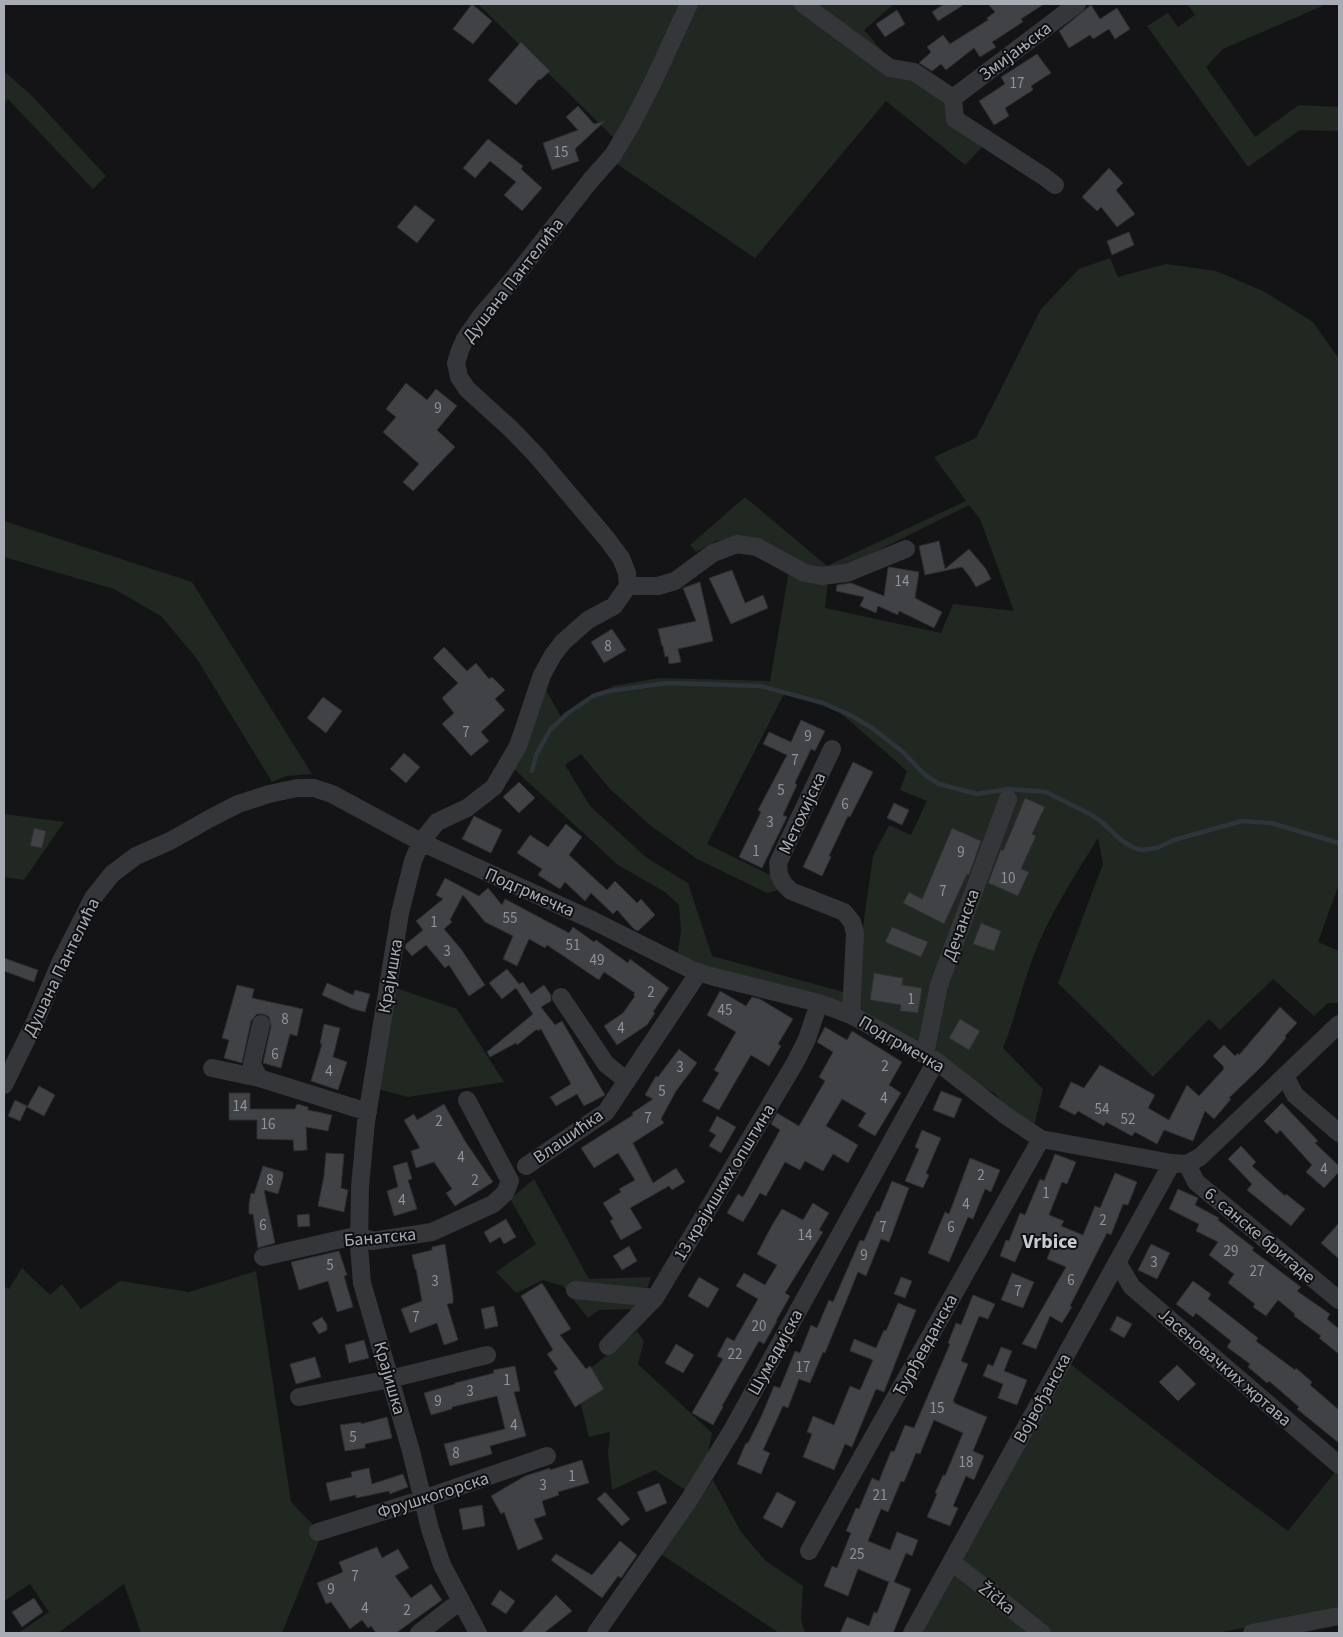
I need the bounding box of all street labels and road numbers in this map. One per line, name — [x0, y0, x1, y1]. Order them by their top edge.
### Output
street label: Змијањска — [974, 16, 1057, 87]
street label: Душана Пантелића — [457, 213, 570, 348]
street label: Метохијска — [773, 768, 832, 858]
street label: Подгрмечка — [481, 862, 579, 923]
street label: Дечанска — [937, 886, 986, 965]
street label: Душана Пантелића — [17, 894, 106, 1041]
street label: Крајишка — [372, 937, 409, 1015]
street label: Подгрмечка — [854, 1010, 949, 1079]
street label: 13 крајишких општина — [668, 1099, 781, 1265]
street label: Влашићка — [528, 1103, 608, 1170]
street label: 6. санске бригаде — [1199, 1181, 1321, 1289]
street label: Банатска — [343, 1222, 417, 1253]
street label: Ђурђевданска — [887, 1290, 964, 1401]
street label: Јасеновачких жртава — [1152, 1302, 1297, 1432]
street label: Шумадијска — [742, 1305, 809, 1400]
street label: Крајишка — [367, 1339, 412, 1418]
street label: Војвођанска — [1008, 1349, 1077, 1448]
street label: Фрушкогорска — [374, 1466, 492, 1525]
street label: Žička — [973, 1576, 1020, 1621]

